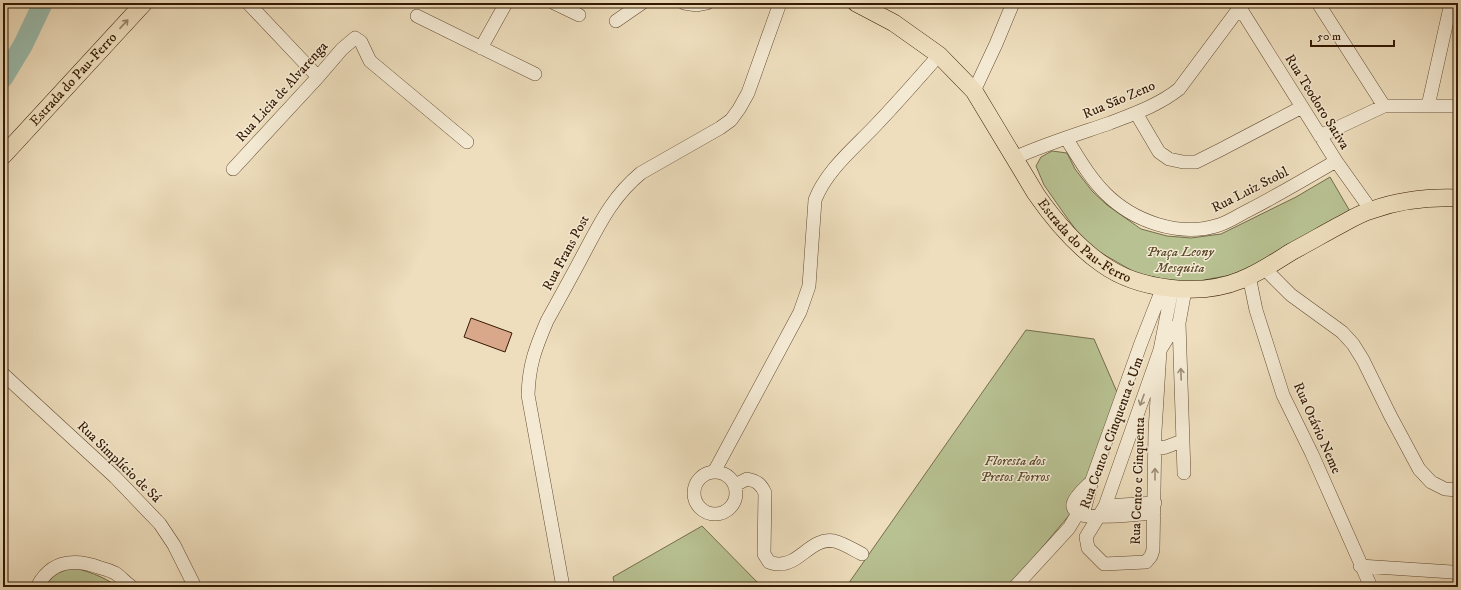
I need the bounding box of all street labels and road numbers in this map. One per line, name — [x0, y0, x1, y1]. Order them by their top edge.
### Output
street label: Estrada do Pau-Ferro — [26, 29, 121, 130]
street label: Rua Licia de Alvarenga — [232, 38, 332, 146]
street label: Rua Teodoro Sativa — [1280, 51, 1354, 153]
street label: Rua São Zeno — [1080, 77, 1158, 123]
street label: Rua Luiz Stobl — [1209, 163, 1292, 217]
street label: Estrada do Pau-Ferro — [1033, 195, 1134, 287]
street label: Rua Frans Post — [539, 212, 594, 294]
street label: Rua Cento e Cinquenta e Um — [1077, 355, 1147, 511]
street label: Rua Otávio Neme — [1289, 379, 1345, 477]
street label: Rua Simplício de Sá — [73, 417, 165, 507]
street label: Rua Cento e Cinquenta — [1127, 417, 1149, 545]

